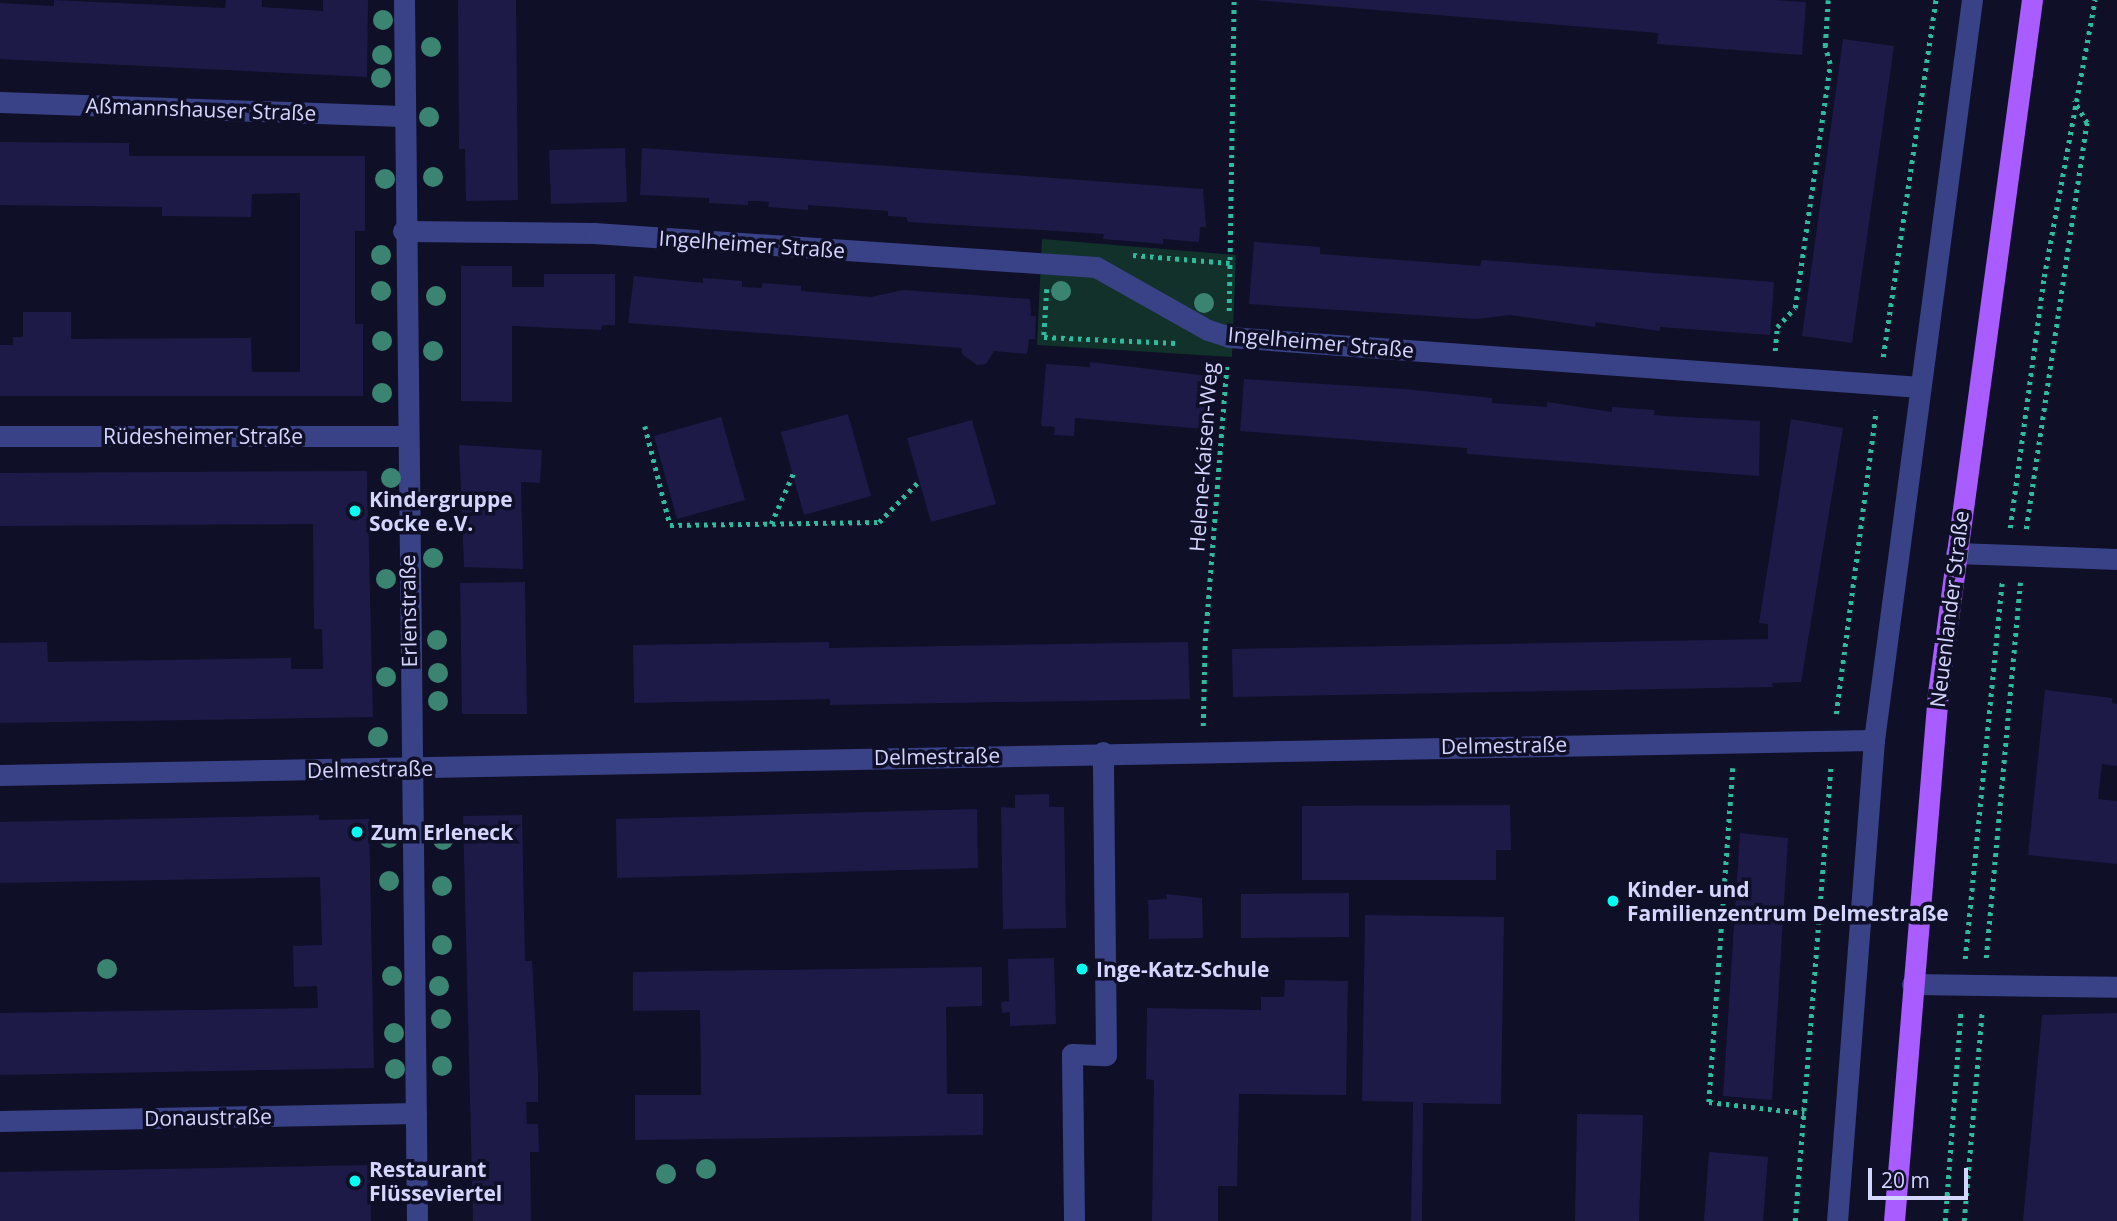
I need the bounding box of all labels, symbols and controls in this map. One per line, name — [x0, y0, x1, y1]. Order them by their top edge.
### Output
street label: Aßmannshauser Straße — [85, 92, 317, 126]
street label: Ingelheimer Straße — [658, 225, 846, 263]
street label: Ingelheimer Straße — [1227, 321, 1415, 363]
street label: Helene-Kaisen-Weg — [1184, 362, 1222, 552]
street label: Rüdesheimer Straße — [103, 423, 303, 449]
place label: Kindergruppe Socke e.V. — [369, 486, 513, 536]
marker: Kindergruppe Socke e.V. — [347, 503, 363, 519]
street label: Neuenlander Straße — [1924, 509, 1974, 709]
street label: Erlenstraße — [394, 554, 422, 668]
street label: Delmestraße — [1441, 731, 1567, 759]
street label: Delmestraße — [874, 742, 1000, 770]
street label: Delmestraße — [307, 755, 433, 783]
place label: Zum Erleneck — [371, 819, 513, 845]
marker: Zum Erleneck — [349, 824, 365, 840]
place label: Kinder- und Familienzentrum Delmestraße — [1627, 876, 1949, 926]
marker: Kinder- und Familienzentrum Delmestraße — [1605, 893, 1621, 909]
place label: Inge-Katz-Schule — [1096, 956, 1269, 982]
marker: Inge-Katz-Schule — [1074, 961, 1090, 977]
street label: Donaustraße — [144, 1103, 272, 1131]
scale bar — [1872, 1154, 1972, 1198]
place label: Restaurant Flüsseviertel — [369, 1156, 502, 1206]
text: 20 m — [1881, 1166, 1930, 1194]
marker: Restaurant Flüsseviertel — [347, 1173, 363, 1189]

